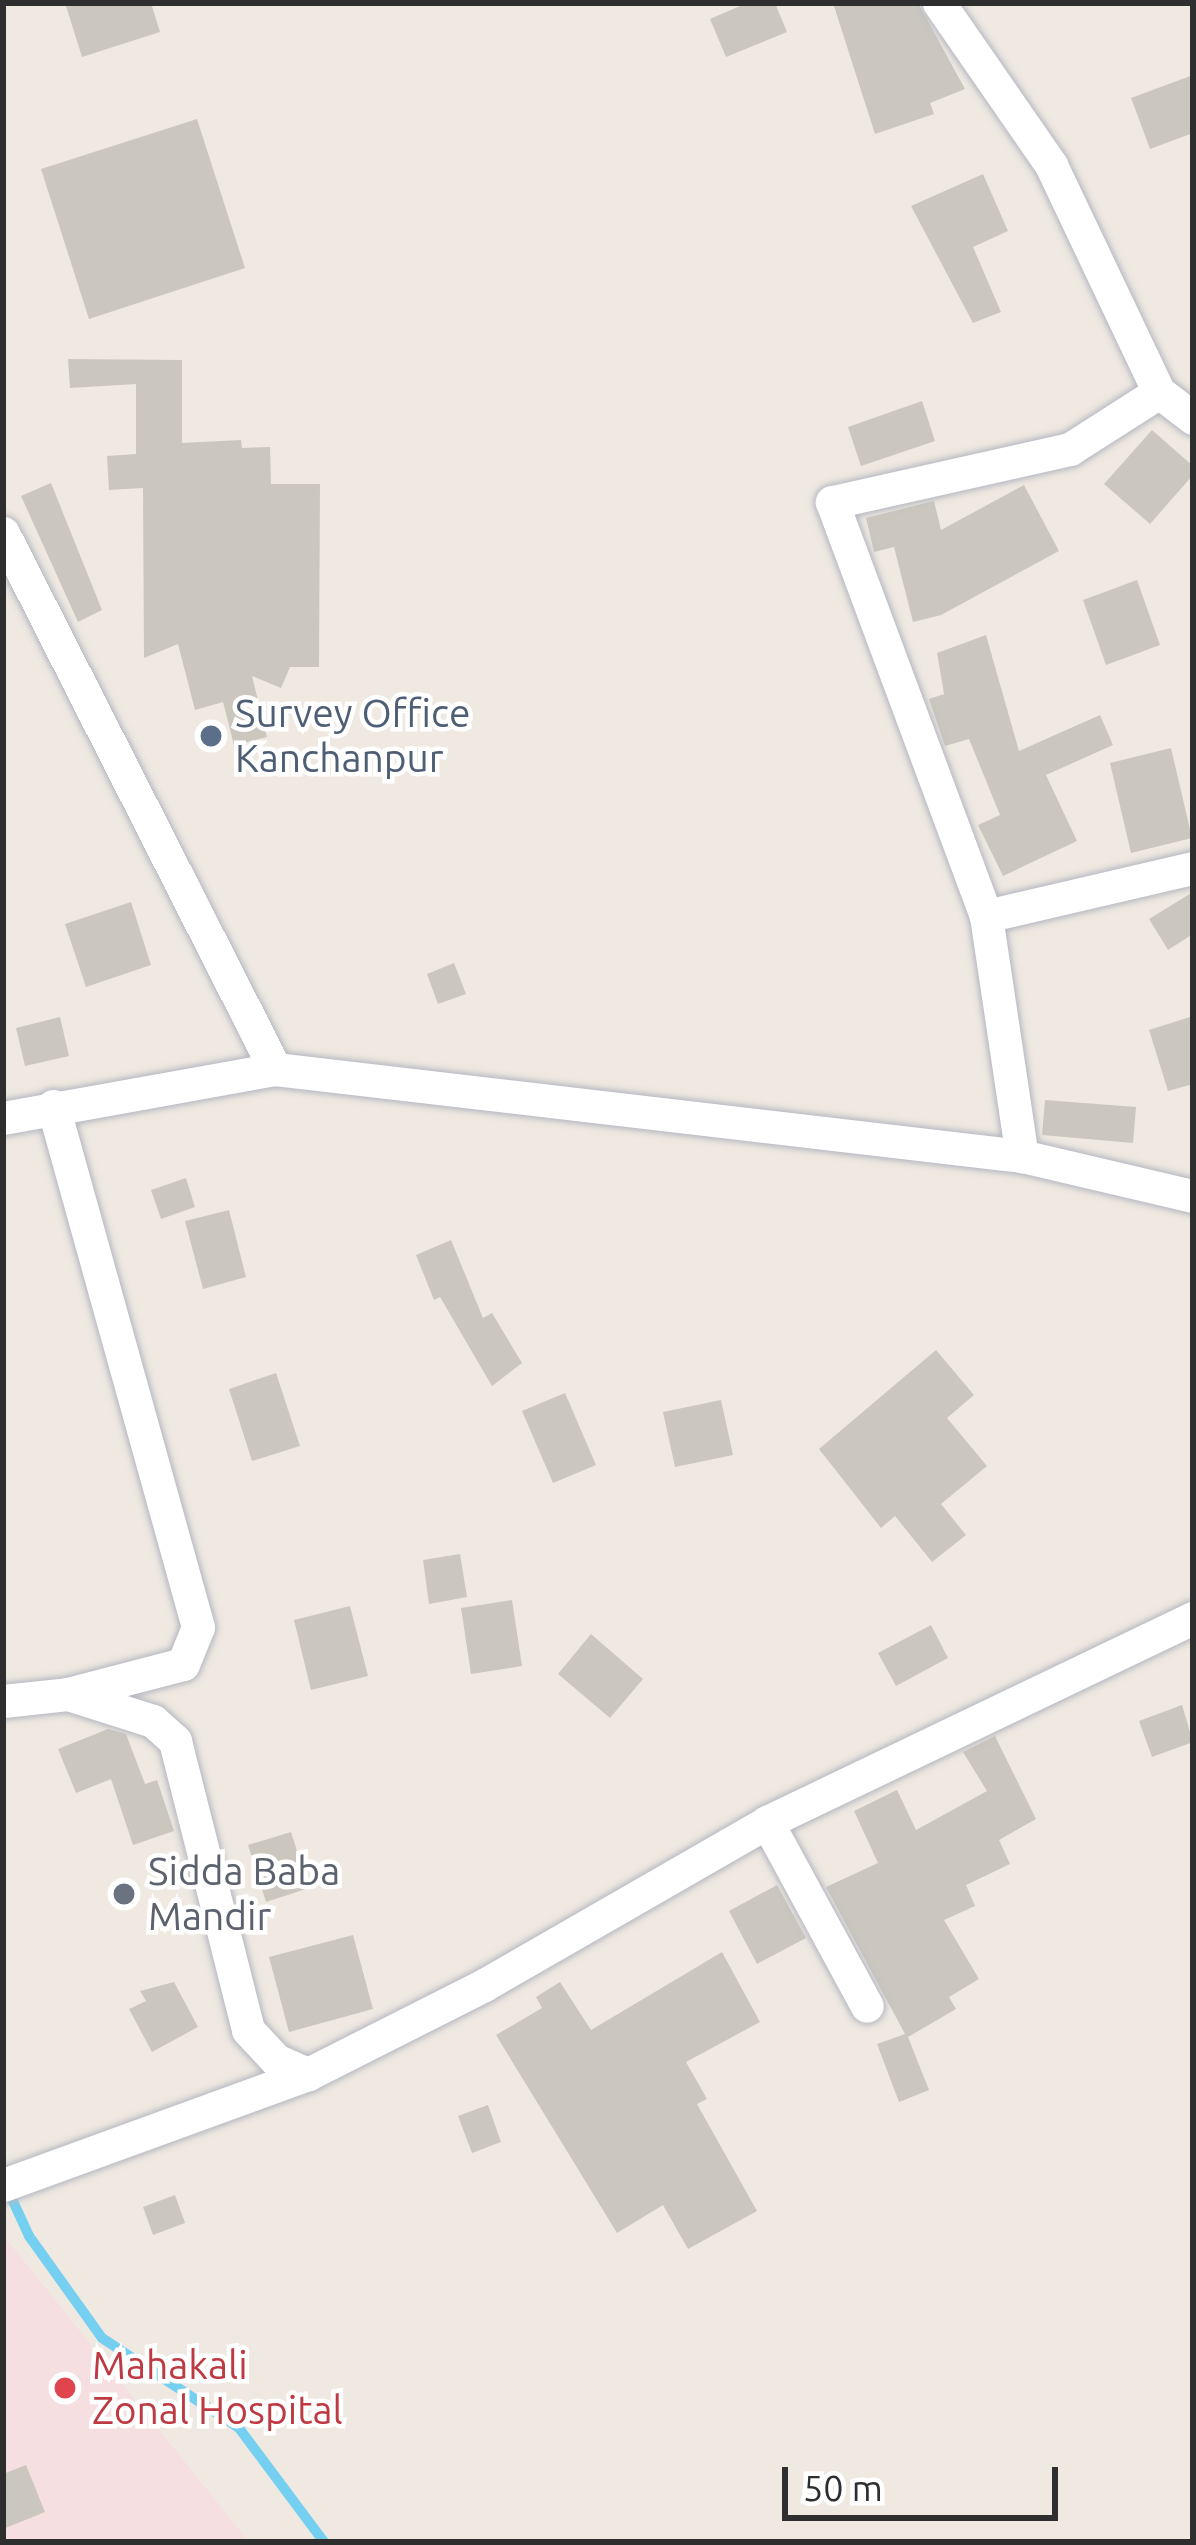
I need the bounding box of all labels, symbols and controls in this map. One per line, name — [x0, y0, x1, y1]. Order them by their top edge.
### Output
place label: Survey Office Kanchanpur — [235, 691, 471, 782]
marker: Survey Office Kanchanpur — [198, 723, 224, 749]
place label: Sidda Baba Mandir — [148, 1849, 340, 1940]
marker: Sidda Baba Mandir — [111, 1881, 137, 1907]
place label: Mahakali Zonal Hospital — [92, 2343, 343, 2434]
marker: Mahakali Zonal Hospital — [49, 2372, 81, 2404]
scale bar — [788, 2443, 1064, 2517]
text: 50 m — [803, 2467, 883, 2508]

